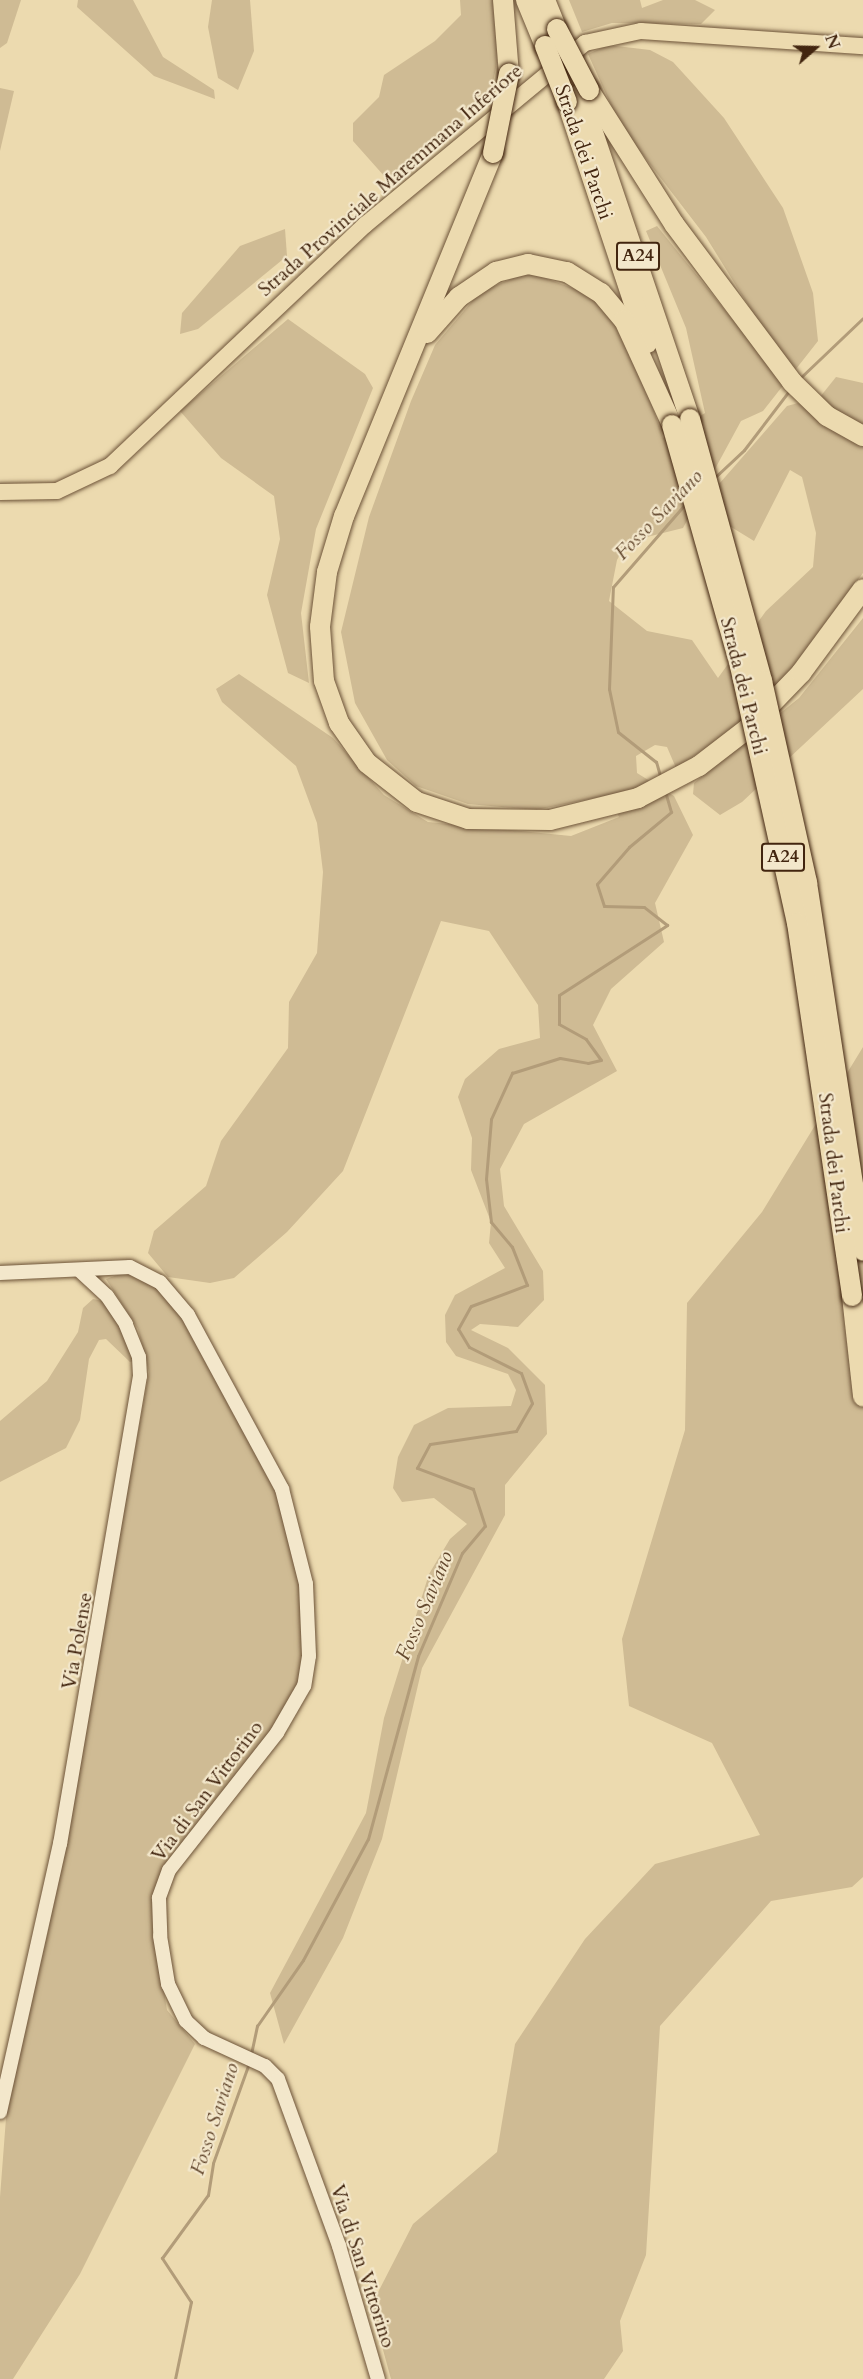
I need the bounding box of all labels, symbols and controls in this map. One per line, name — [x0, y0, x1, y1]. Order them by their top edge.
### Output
north arrow — [785, 18, 845, 78]
text: N — [819, 32, 845, 52]
street label: Strada Provinciale Maremmana Inferiore — [253, 59, 527, 301]
street label: Strada dei Parchi — [550, 81, 618, 223]
road number: A24 — [616, 241, 660, 271]
water label: Fosso Saviano — [610, 464, 708, 566]
street label: Strada dei Parchi — [715, 615, 773, 757]
road number: A24 — [760, 842, 806, 872]
street label: Strada dei Parchi — [813, 1091, 855, 1235]
water label: Fosso Saviano — [391, 1548, 459, 1664]
street label: Via Polense — [57, 1591, 97, 1691]
street label: Via di San Vittorino — [146, 1716, 268, 1866]
water label: Fosso Saviano — [185, 2060, 245, 2178]
street label: Via di San Vittorino — [325, 2181, 401, 2351]

